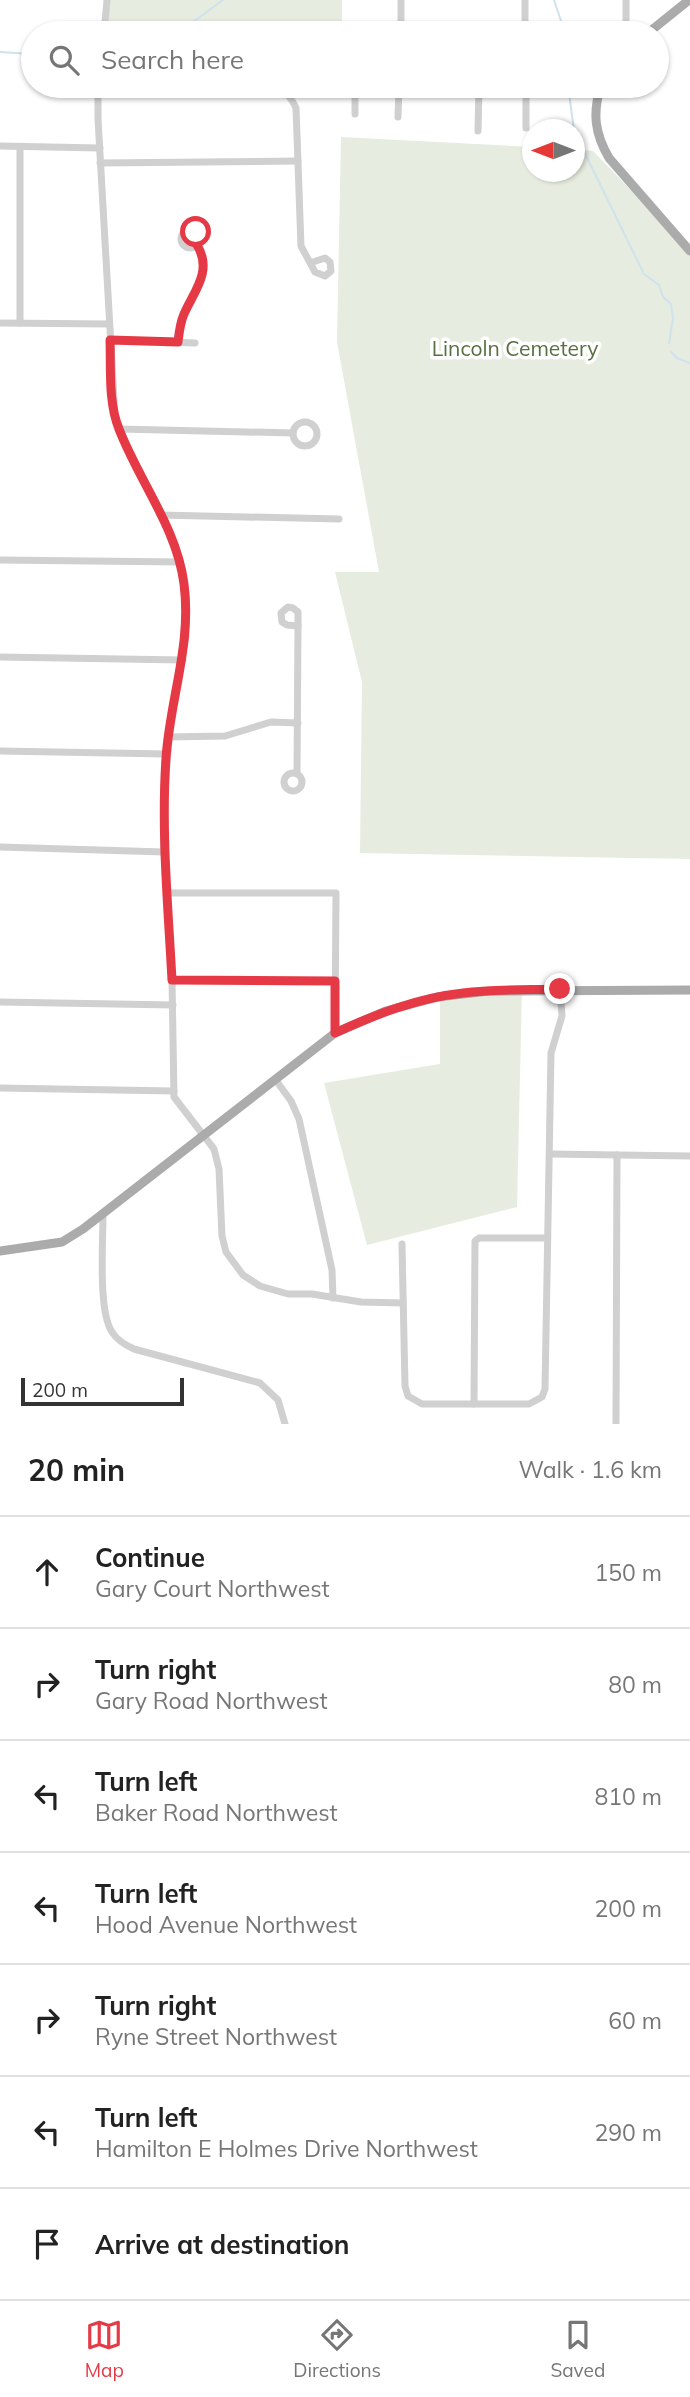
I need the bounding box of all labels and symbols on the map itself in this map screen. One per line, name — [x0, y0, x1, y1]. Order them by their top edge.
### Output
north arrow — [522, 119, 585, 182]
route start — [180, 216, 211, 247]
park label: Lincoln Cemetery — [432, 335, 598, 361]
route end — [544, 973, 575, 1004]
scale bar — [21, 1375, 184, 1407]

